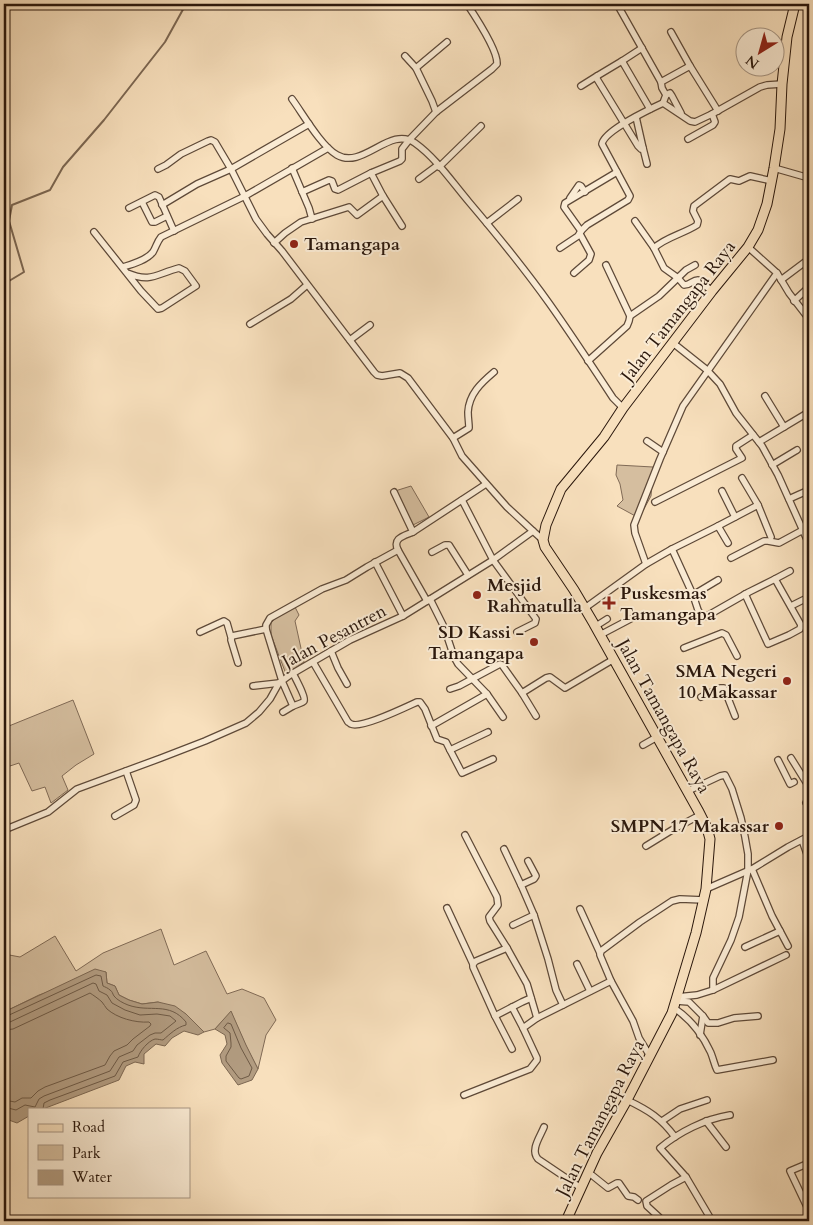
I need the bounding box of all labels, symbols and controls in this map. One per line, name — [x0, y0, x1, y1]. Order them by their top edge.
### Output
north arrow — [736, 28, 786, 78]
text: N — [742, 51, 763, 73]
place label: Tamangapa — [304, 232, 400, 257]
street label: Jalan Tamangapa Raya — [613, 235, 742, 390]
marker: Tamangapa — [288, 238, 300, 250]
place label: Mesjid Rahmatulla — [487, 573, 582, 619]
place label: Puskesmas Tamangapa — [620, 581, 716, 627]
marker: Mesjid Rahmatulla — [471, 589, 483, 601]
marker: Puskesmas Tamangapa — [602, 596, 616, 610]
street label: Jalan Pesantren — [275, 598, 391, 676]
place label: SD Kassi - Tamangapa — [428, 620, 524, 666]
street label: Jalan Tamangapa Raya — [609, 632, 717, 798]
marker: SD Kassi - Tamangapa — [528, 636, 540, 648]
place label: SMA Negeri 10 Makassar — [676, 659, 778, 705]
marker: SMA Negeri 10 Makassar — [781, 675, 793, 687]
place label: SMPN 17 Makassar — [611, 814, 770, 839]
marker: SMPN 17 Makassar — [773, 820, 785, 832]
street label: Jalan Tamangapa Raya — [549, 1035, 651, 1204]
legend — [28, 1108, 190, 1198]
text: Road — [72, 1117, 105, 1137]
text: Park — [72, 1143, 101, 1163]
text: Water — [71, 1167, 113, 1187]

